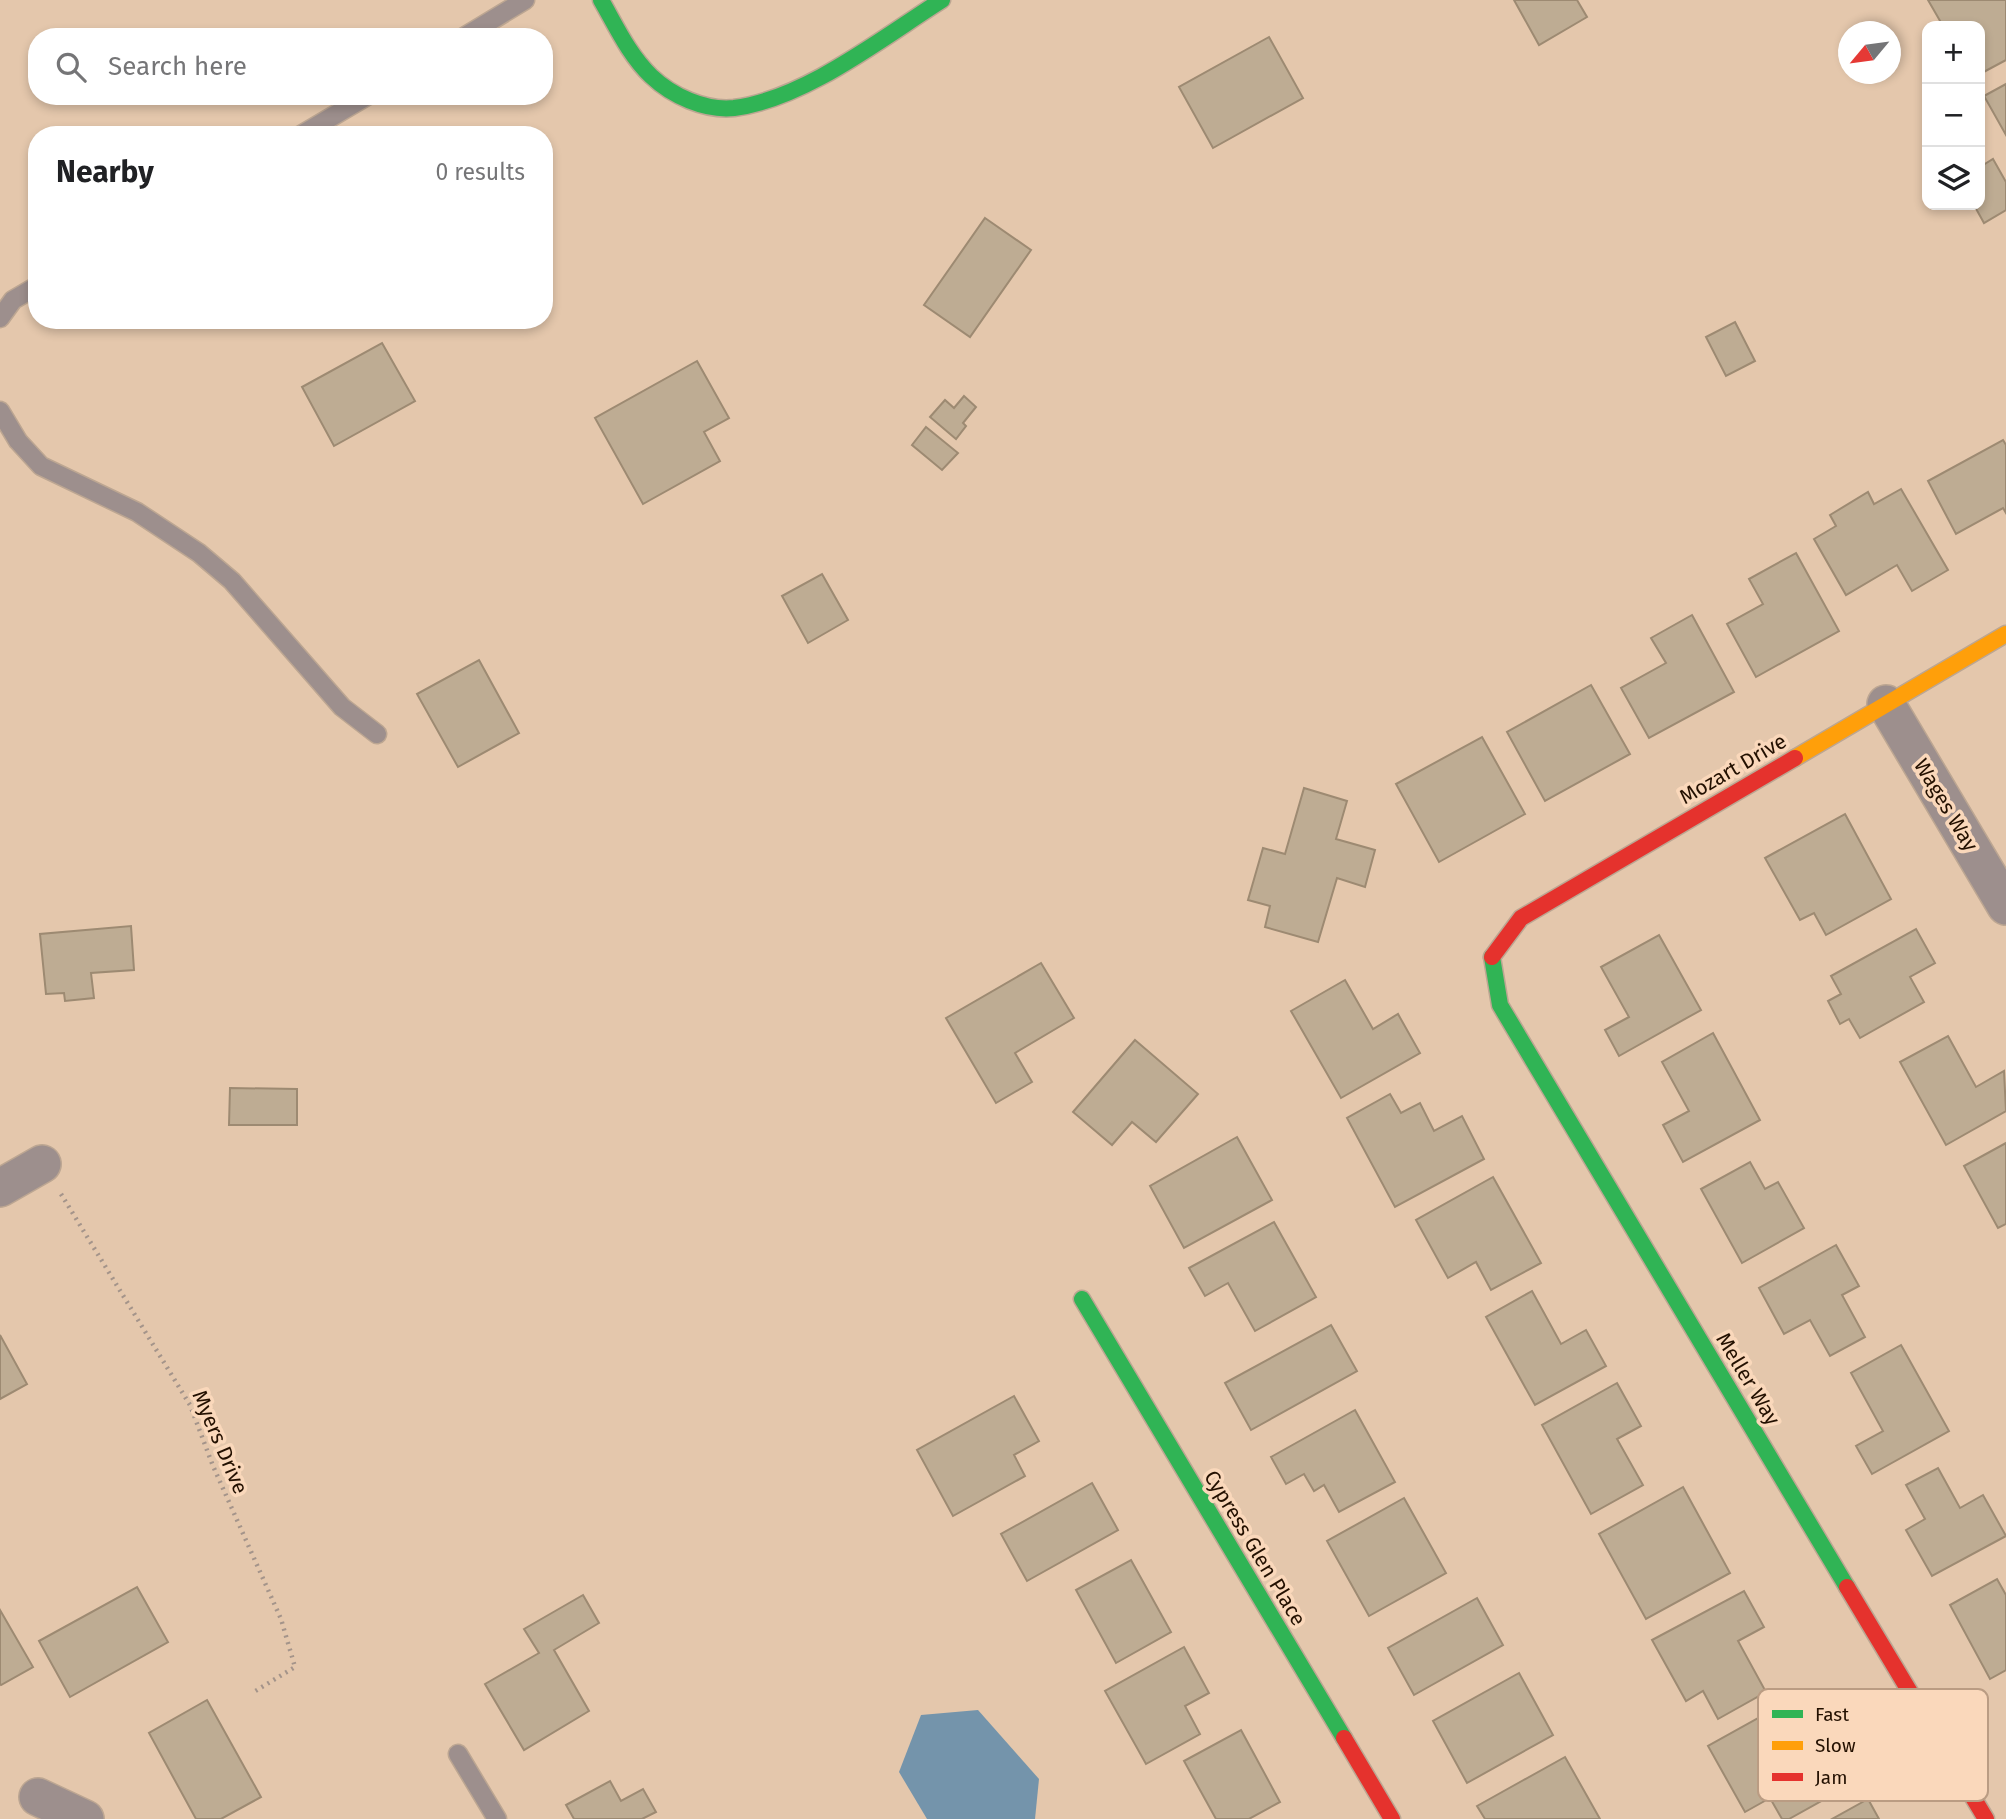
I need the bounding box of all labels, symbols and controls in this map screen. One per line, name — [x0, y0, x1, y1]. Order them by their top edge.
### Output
north arrow — [1838, 21, 1901, 84]
map controls — [1922, 21, 1985, 210]
button: + — [1922, 21, 1985, 84]
search box — [28, 28, 553, 105]
icon: search — [52, 48, 90, 86]
text: Search here — [108, 51, 247, 82]
button: − — [1922, 84, 1985, 147]
button: layers — [1922, 147, 1985, 210]
text: Nearby — [56, 154, 154, 190]
text: 0 results — [435, 158, 525, 186]
street label: Mozart Drive — [1675, 728, 1791, 810]
street label: Wages Way — [1908, 754, 1984, 857]
street label: Meller Way — [1710, 1328, 1786, 1431]
street label: Myers Drive — [186, 1386, 254, 1498]
street label: Cypress Glen Place — [1198, 1466, 1312, 1630]
legend — [1758, 1689, 1988, 1801]
text: Fast — [1815, 1703, 1849, 1726]
text: Slow — [1815, 1734, 1856, 1757]
text: Jam — [1815, 1766, 1847, 1789]

